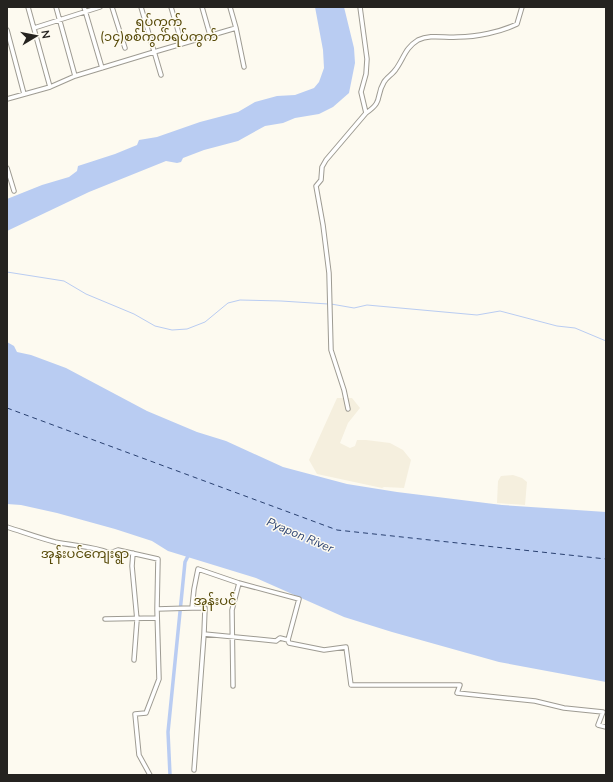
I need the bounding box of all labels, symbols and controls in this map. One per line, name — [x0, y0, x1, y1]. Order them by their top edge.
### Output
district label: ရပ်ကွက် (၁၄)စစ်ကွက်ရပ်ကွက် — [100, 13, 218, 47]
north arrow — [16, 16, 56, 56]
text: N — [37, 29, 53, 40]
water label: Pyapon River — [264, 514, 337, 557]
district label: အုန်းပင်ကျေးရွာ — [41, 545, 129, 564]
district label: အုန်းပင် — [193, 592, 237, 611]

